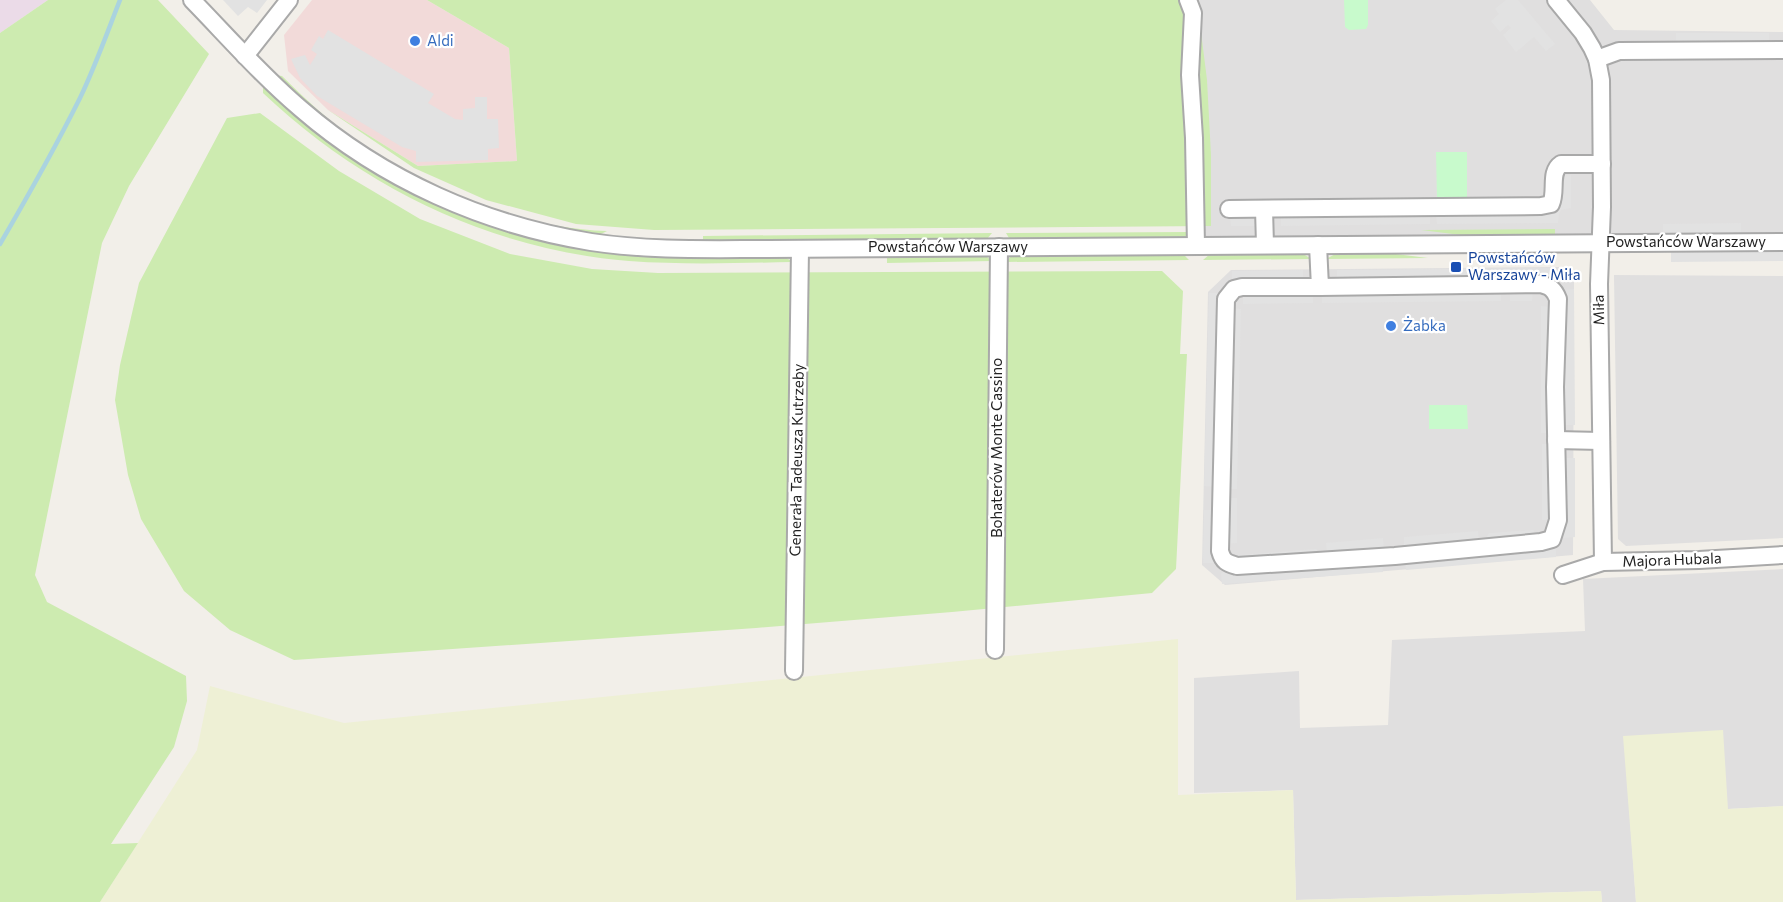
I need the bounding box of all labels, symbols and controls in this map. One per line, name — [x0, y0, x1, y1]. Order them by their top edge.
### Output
place label: Aldi — [427, 31, 454, 49]
marker: Aldi — [408, 34, 422, 48]
street label: Powstańców Warszawy — [1606, 232, 1766, 250]
street label: Powstańców Warszawy — [868, 237, 1028, 255]
place label: Powstańców Warszawy - Miła — [1468, 248, 1580, 283]
marker: Powstańców Warszawy - Miła — [1449, 260, 1463, 274]
street label: Miła — [1589, 295, 1607, 325]
place label: Żabka — [1403, 316, 1446, 334]
marker: Żabka — [1384, 319, 1398, 333]
street label: Bohaterów Monte Cassino — [987, 358, 1005, 538]
street label: Generała Tadeusza Kutrzeby — [785, 363, 807, 556]
street label: Majora Hubala — [1622, 548, 1722, 570]

